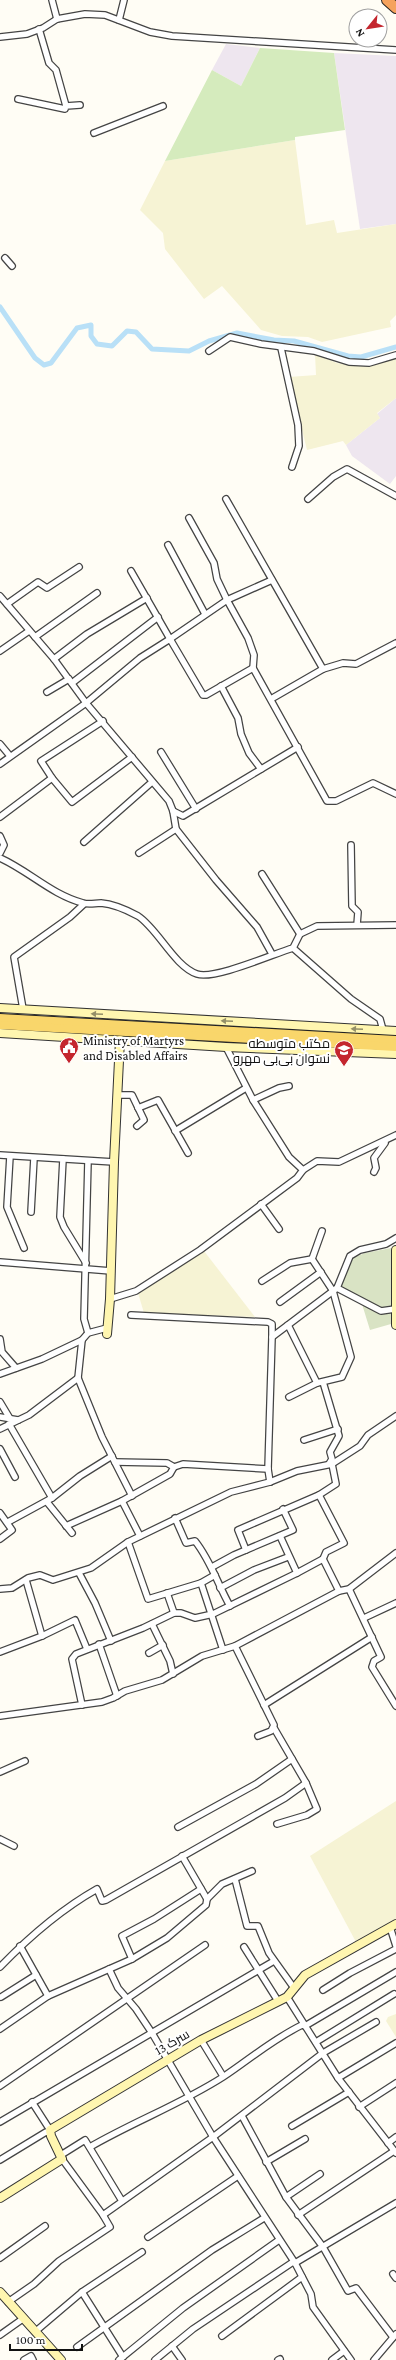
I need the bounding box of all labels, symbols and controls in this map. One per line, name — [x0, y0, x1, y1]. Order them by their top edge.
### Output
north arrow — [348, 8, 388, 48]
text: N — [352, 26, 366, 39]
one-way arrow — [91, 1010, 104, 1017]
one-way arrow — [221, 1018, 233, 1025]
one-way arrow — [351, 1025, 363, 1032]
place label: Ministry of Martyrs and Disabled Affairs — [83, 1033, 188, 1063]
public building icon: Ministry of Martyrs and Disabled Affairs — [58, 1036, 80, 1064]
place label: مکتب متوسطه نسوان بی‌بی مهرو — [233, 1036, 330, 1066]
school or university icon: مکتب متوسطه نسوان بی‌بی مهرو — [333, 1039, 355, 1067]
street label: سرک 13 — [152, 2026, 192, 2058]
scale bar — [10, 2326, 82, 2352]
text: 100 m — [16, 2333, 46, 2347]

